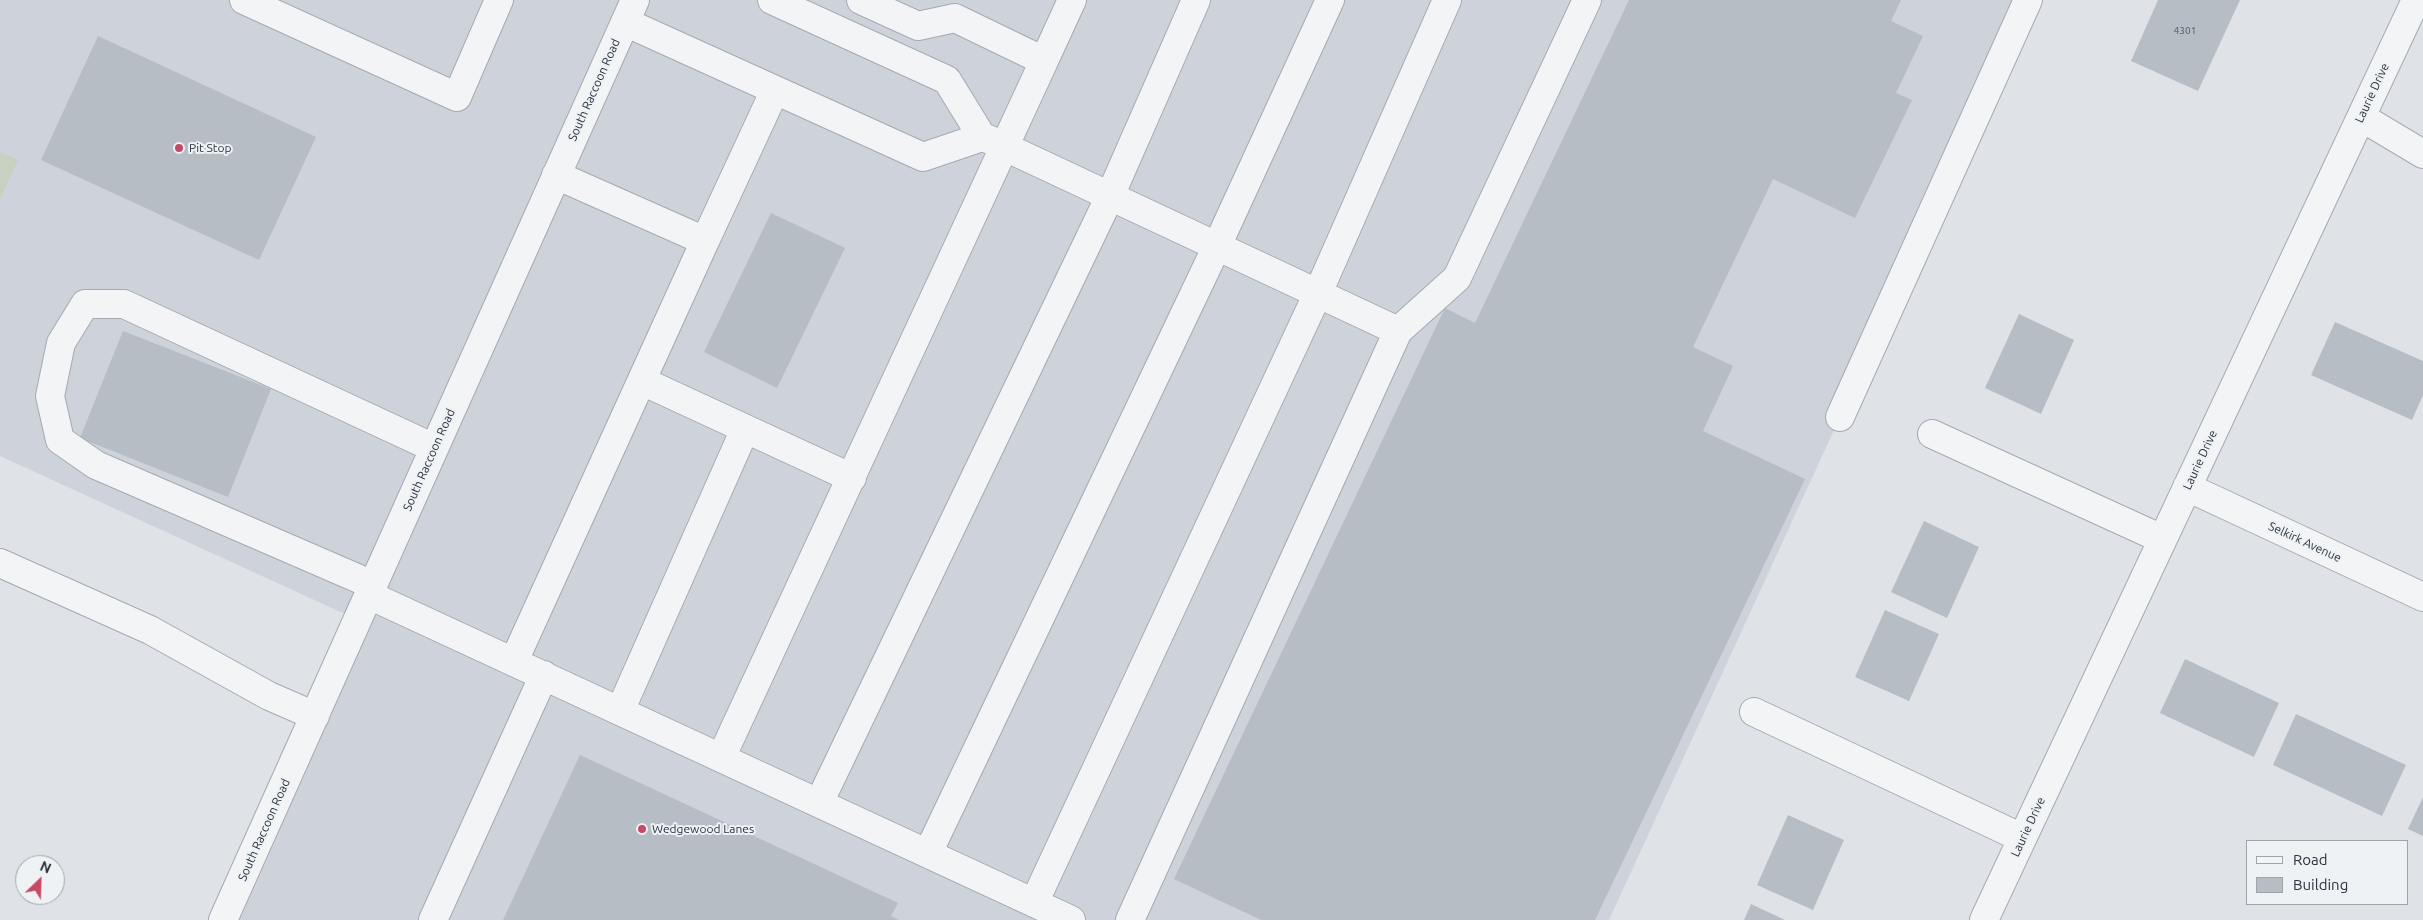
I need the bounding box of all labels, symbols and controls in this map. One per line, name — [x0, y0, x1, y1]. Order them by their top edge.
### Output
house number: 4301 — [2174, 25, 2196, 37]
street label: South Raccoon Road — [565, 37, 623, 143]
street label: Laurie Drive — [2352, 61, 2392, 125]
place label: Pit Stop — [189, 141, 232, 155]
marker: Pit Stop — [173, 142, 185, 154]
street label: South Raccoon Road — [400, 407, 458, 513]
street label: Laurie Drive — [2180, 428, 2220, 492]
street label: Selkirk Avenue — [2266, 519, 2344, 565]
street label: South Raccoon Road — [235, 777, 293, 883]
street label: Laurie Drive — [2008, 795, 2048, 859]
place label: Wedgewood Lanes — [652, 822, 754, 836]
marker: Wedgewood Lanes — [636, 823, 648, 835]
legend — [2246, 840, 2408, 905]
text: Road — [2293, 851, 2328, 868]
north arrow — [15, 855, 65, 905]
text: N — [38, 858, 54, 877]
text: Building — [2293, 876, 2348, 893]

